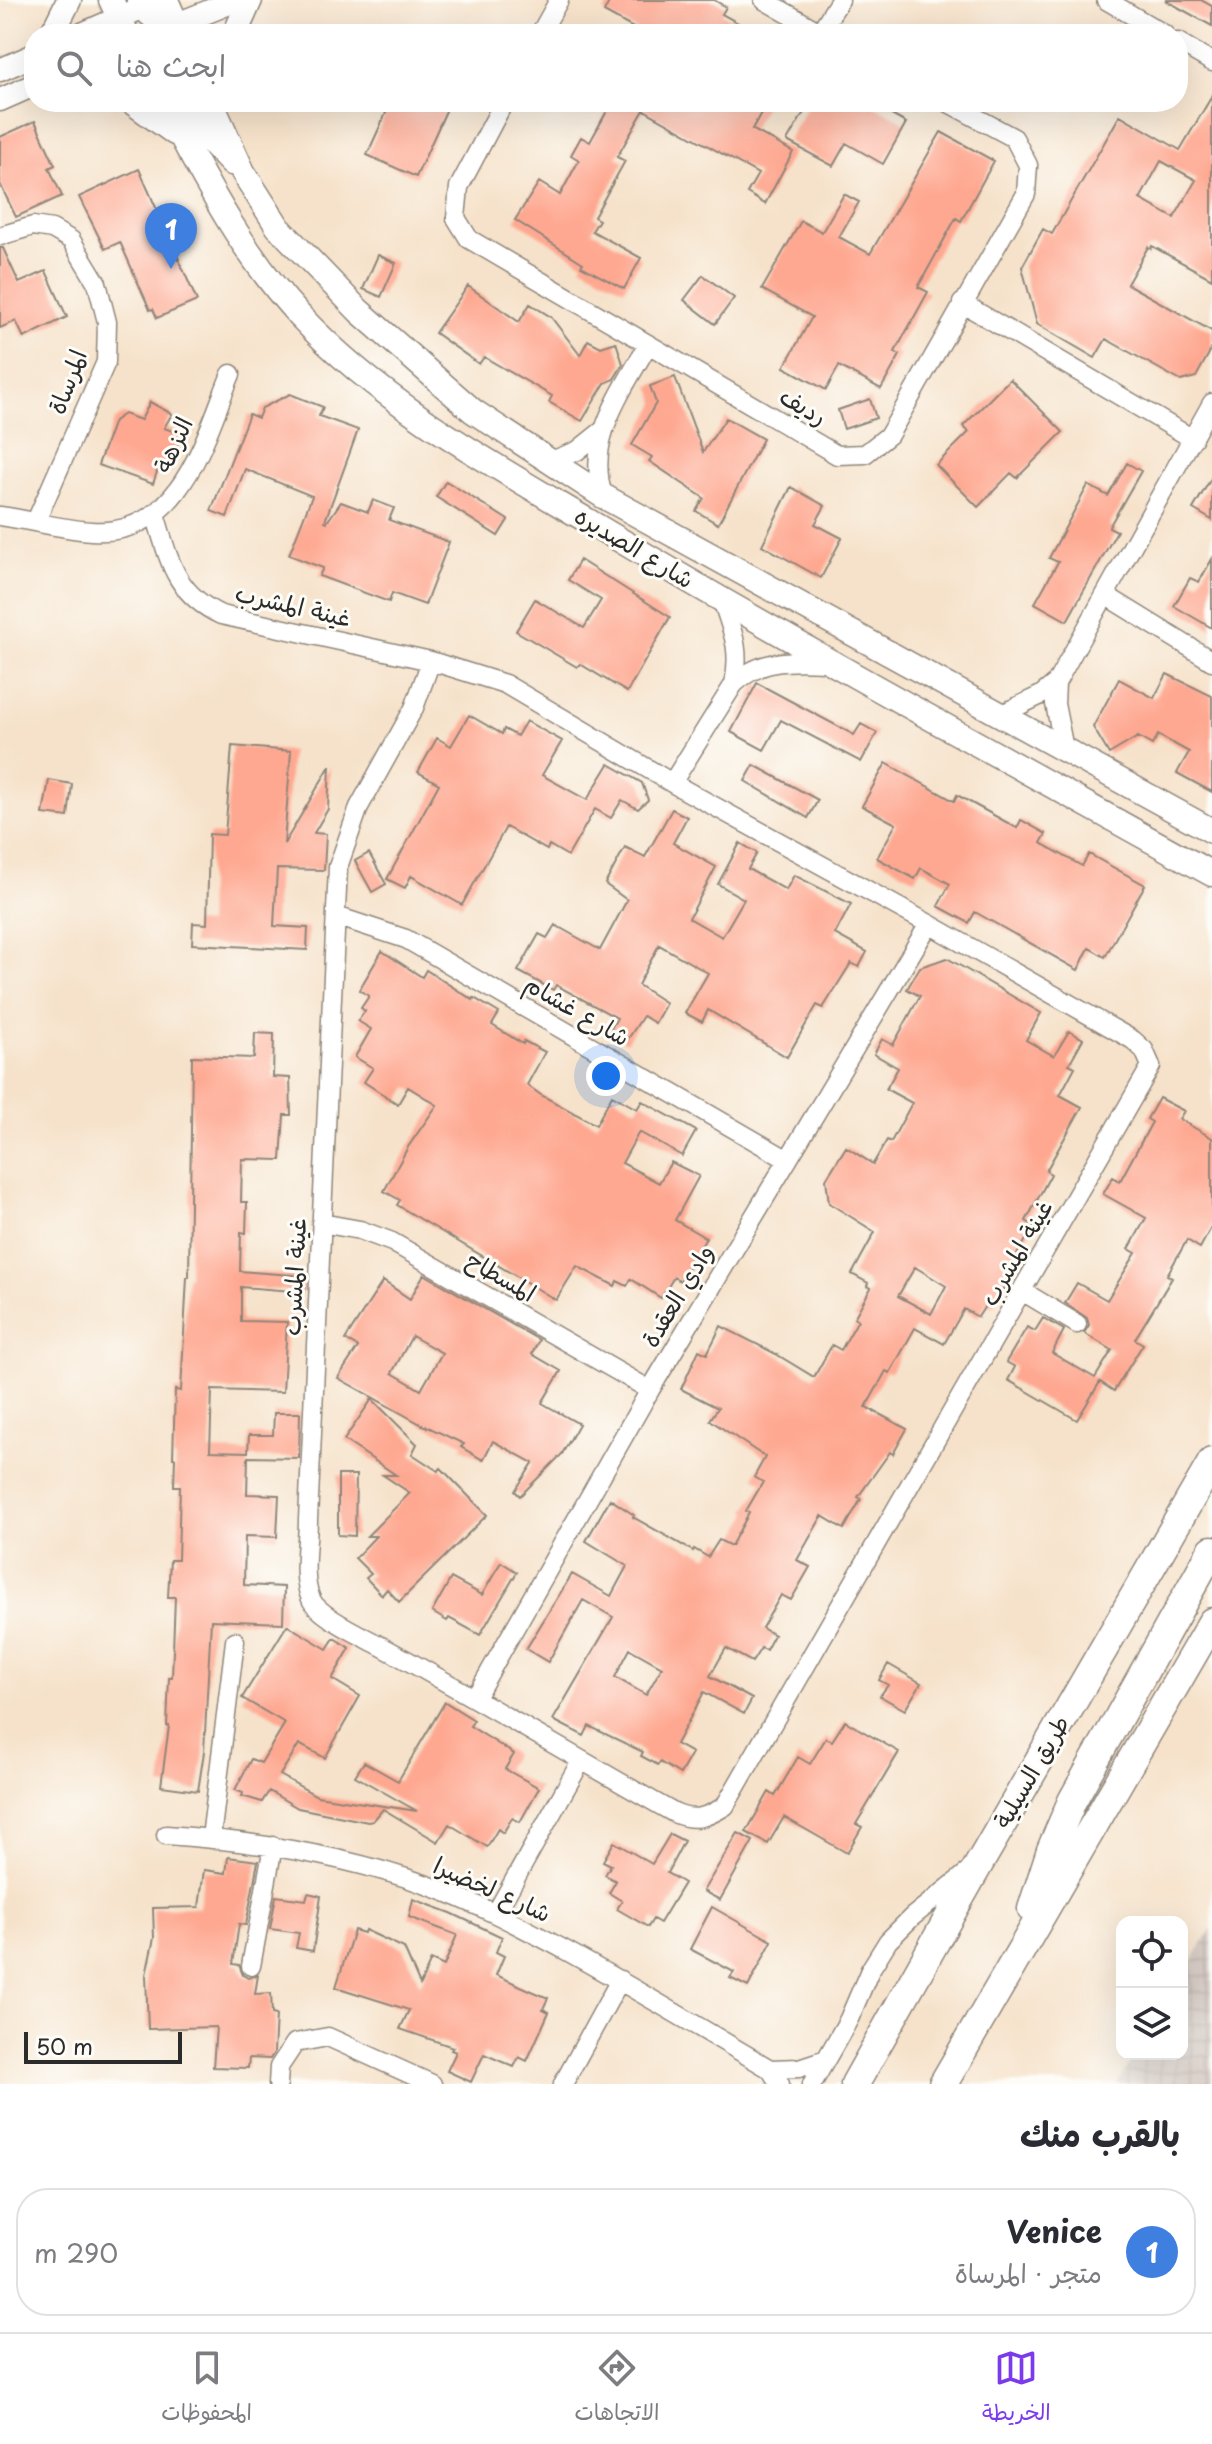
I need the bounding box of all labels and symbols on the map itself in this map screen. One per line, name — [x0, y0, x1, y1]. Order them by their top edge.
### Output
pin: 1 — [145, 203, 197, 269]
street label: المرساة — [37, 344, 95, 419]
street label: رديف — [773, 377, 835, 433]
street label: النزهة — [144, 410, 201, 478]
street label: شارع الصديره — [568, 496, 702, 597]
street label: غينة المشرب — [232, 573, 355, 635]
street label: شارع غشام — [518, 965, 637, 1056]
your location — [586, 1056, 626, 1096]
street label: غينة المشرب — [970, 1192, 1060, 1312]
street label: غينة المشرب — [272, 1217, 314, 1337]
street label: وادي العقدة — [631, 1237, 722, 1354]
street label: المسطاح — [460, 1241, 544, 1310]
street label: طريق السيلية — [983, 1708, 1077, 1834]
street label: شارع لخضيرا — [428, 1846, 557, 1931]
scale bar — [24, 2028, 182, 2064]

